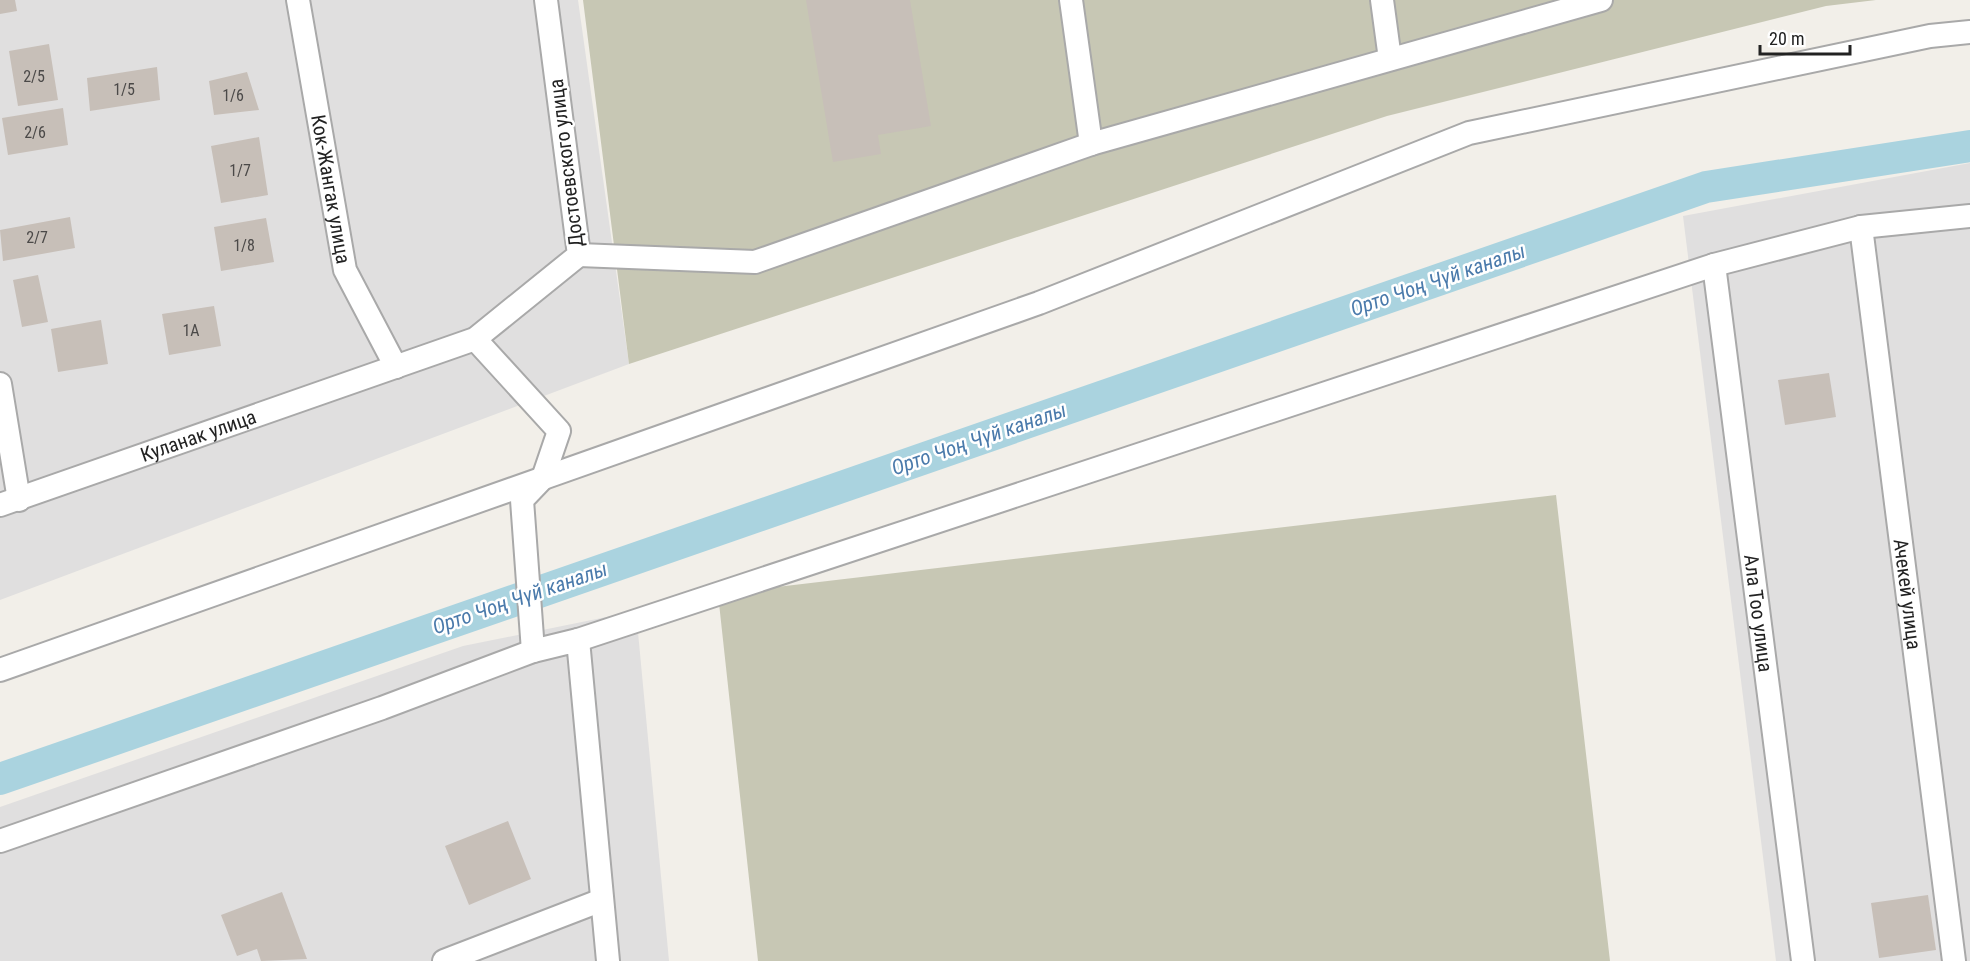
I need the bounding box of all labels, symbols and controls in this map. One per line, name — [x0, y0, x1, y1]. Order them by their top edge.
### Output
scale bar — [1760, 18, 1850, 56]
text: 20 m — [1769, 28, 1804, 49]
house number: 2/5 — [23, 67, 45, 86]
street label: Достоевского улица — [544, 78, 588, 248]
house number: 1/5 — [113, 80, 135, 99]
house number: 1/6 — [222, 86, 244, 105]
street label: Кок-Жангак улица — [306, 113, 356, 266]
house number: 2/6 — [24, 123, 46, 142]
house number: 1/7 — [229, 161, 251, 180]
house number: 2/7 — [26, 228, 48, 247]
house number: 1/8 — [233, 236, 255, 255]
water label: Орто Чоң Чүй каналы — [1347, 239, 1529, 321]
house number: 1А — [182, 321, 200, 340]
water label: Орто Чоң Чүй каналы — [888, 398, 1070, 480]
street label: Куланак улица — [137, 404, 259, 467]
street label: Ачекей улица — [1889, 537, 1926, 651]
street label: Ала Тоо улица — [1739, 553, 1778, 673]
water label: Орто Чоң Чүй каналы — [429, 557, 611, 639]

